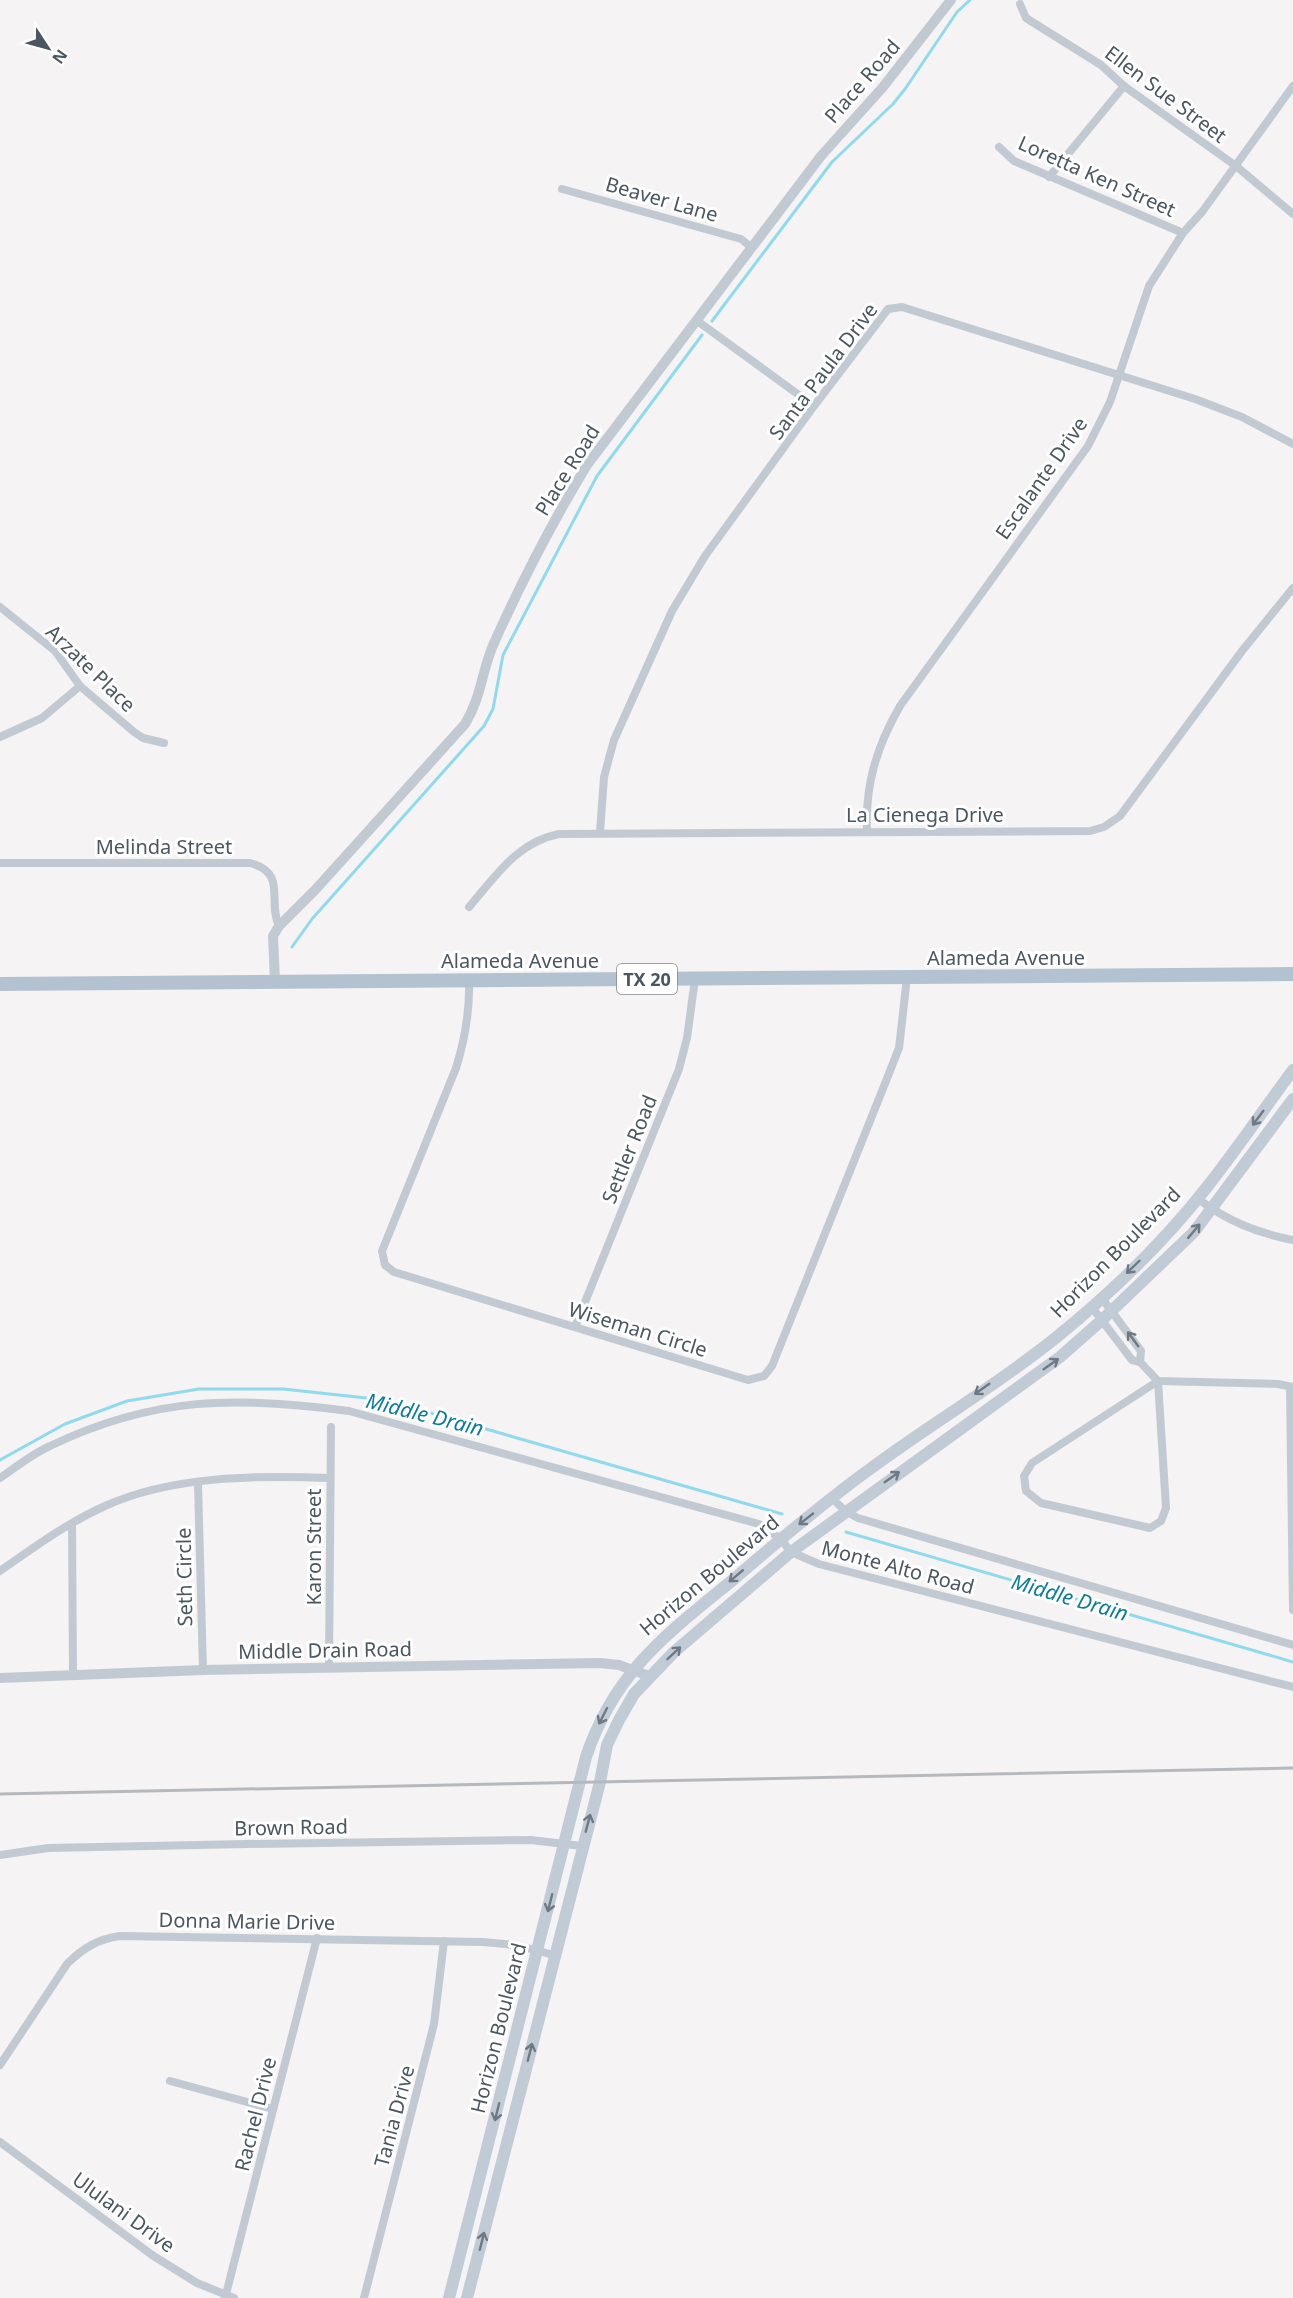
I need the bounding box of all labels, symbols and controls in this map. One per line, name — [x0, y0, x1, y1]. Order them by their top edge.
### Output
north arrow — [18, 18, 78, 78]
street label: Place Road — [818, 33, 906, 129]
street label: Ellen Sue Street — [1100, 39, 1232, 149]
text: N — [47, 45, 73, 69]
street label: Loretta Ken Street — [1014, 129, 1180, 223]
street label: Beaver Lane — [603, 170, 721, 228]
street label: Santa Paula Drive — [763, 297, 883, 445]
street label: Escalante Drive — [989, 412, 1093, 544]
street label: Place Road — [528, 419, 606, 521]
street label: Arzate Place — [40, 618, 142, 718]
street label: La Cienega Drive — [846, 801, 1004, 828]
street label: Melinda Street — [96, 833, 232, 860]
street label: Alameda Avenue — [927, 944, 1085, 971]
street label: Alameda Avenue — [441, 947, 599, 974]
road number: TX 20 — [617, 964, 677, 994]
street label: Settler Road — [595, 1091, 663, 1207]
one-way arrow — [1252, 1109, 1264, 1125]
street label: Horizon Boulevard — [1044, 1181, 1186, 1323]
one-way arrow — [1187, 1223, 1200, 1239]
one-way arrow — [1126, 1260, 1141, 1274]
street label: Wiseman Circle — [565, 1295, 711, 1363]
one-way arrow — [1127, 1332, 1139, 1348]
one-way arrow — [1042, 1358, 1059, 1370]
one-way arrow — [975, 1383, 991, 1396]
water label: Middle Drain — [363, 1386, 487, 1442]
one-way arrow — [884, 1471, 900, 1483]
street label: Karon Street — [300, 1489, 327, 1605]
street label: Horizon Boulevard — [634, 1509, 784, 1641]
one-way arrow — [799, 1512, 815, 1525]
street label: Seth Circle — [170, 1527, 198, 1627]
street label: Monte Alto Road — [819, 1534, 977, 1600]
water label: Middle Drain — [1008, 1567, 1132, 1627]
one-way arrow — [728, 1570, 744, 1583]
street label: Middle Drain Road — [238, 1635, 412, 1665]
one-way arrow — [666, 1645, 681, 1660]
one-way arrow — [596, 1707, 608, 1725]
street label: Brown Road — [234, 1813, 348, 1841]
one-way arrow — [583, 1813, 594, 1832]
one-way arrow — [543, 1893, 555, 1912]
street label: Donna Marie Drive — [158, 1906, 336, 1936]
street label: Horizon Boulevard — [464, 1940, 532, 2116]
one-way arrow — [524, 2043, 536, 2062]
street label: Rachel Drive — [228, 2054, 282, 2174]
street label: Tania Drive — [367, 2062, 421, 2170]
one-way arrow — [490, 2103, 502, 2122]
street label: Ululani Drive — [67, 2166, 181, 2258]
one-way arrow — [476, 2232, 488, 2251]

